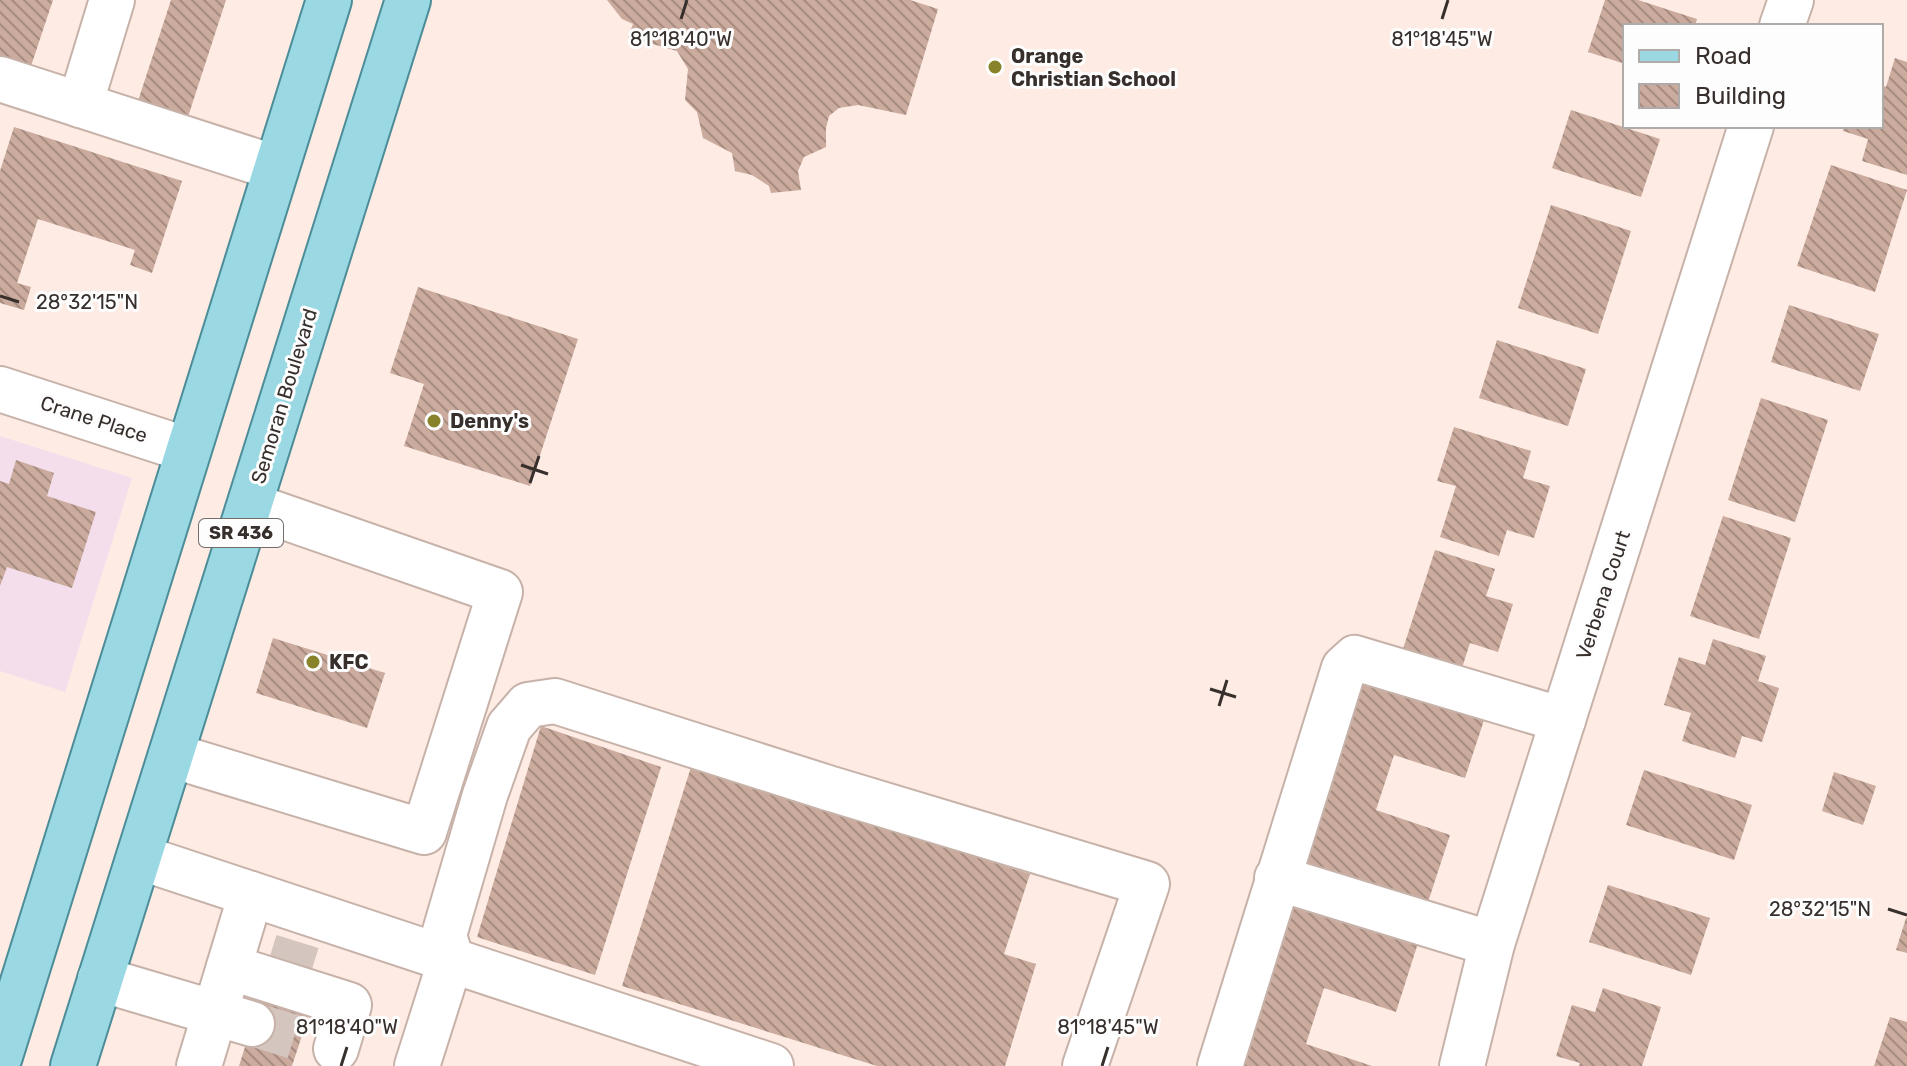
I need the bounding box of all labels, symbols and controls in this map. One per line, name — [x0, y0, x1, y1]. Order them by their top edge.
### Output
legend — [1623, 24, 1883, 128]
text: 81°18'40"W — [630, 27, 732, 51]
text: 81°18'45"W — [1391, 27, 1493, 51]
text: Road — [1695, 42, 1752, 70]
place label: Orange Christian School — [1011, 44, 1176, 91]
marker: Orange Christian School — [986, 58, 1004, 76]
text: Building — [1695, 82, 1786, 110]
text: 28°32'15"N — [36, 290, 138, 314]
street label: Semoran Boulevard — [246, 305, 322, 487]
street label: Crane Place — [38, 390, 150, 448]
place label: Denny's — [450, 409, 529, 433]
marker: Denny's — [425, 412, 443, 430]
road number: SR 436 — [199, 519, 283, 547]
street label: Verbena Court — [1571, 527, 1635, 663]
place label: KFC — [329, 650, 369, 674]
marker: KFC — [304, 653, 322, 671]
text: 28°32'15"N — [1769, 897, 1871, 921]
text: 81°18'40"W — [296, 1015, 398, 1039]
text: 81°18'45"W — [1057, 1015, 1159, 1039]

